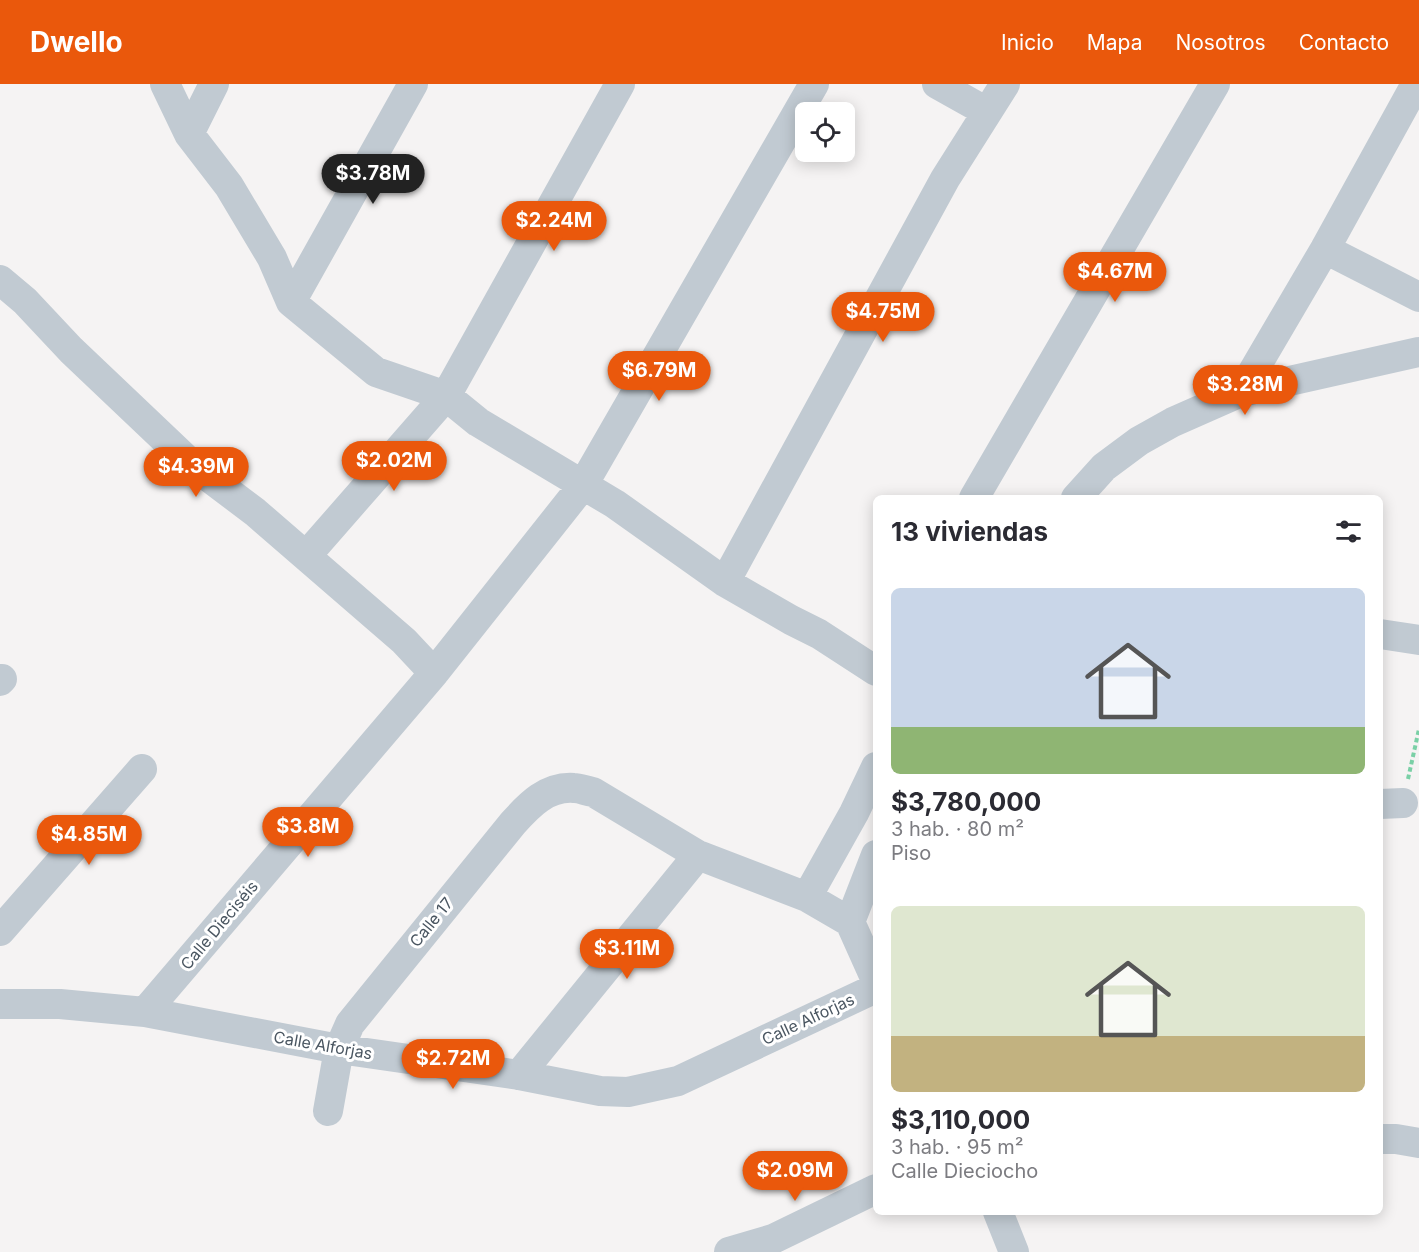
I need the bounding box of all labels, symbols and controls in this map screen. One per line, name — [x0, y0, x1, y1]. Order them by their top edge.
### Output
text: Dwello — [30, 25, 123, 59]
text: Inicio — [1001, 30, 1054, 55]
text: Mapa — [1087, 30, 1142, 55]
text: Nosotros — [1175, 30, 1266, 55]
text: Contacto — [1299, 30, 1389, 55]
map controls — [795, 102, 855, 162]
button: locate — [795, 102, 855, 162]
pin: $3.78M — [324, 154, 422, 205]
text: $3.78M — [336, 161, 410, 185]
pin: $2.24M — [505, 201, 603, 252]
text: $2.24M — [516, 208, 592, 232]
pin: $4.67M — [1066, 252, 1164, 303]
text: $4.67M — [1077, 259, 1153, 283]
pin: $4.75M — [834, 292, 932, 343]
text: $4.75M — [846, 299, 920, 323]
pin: $6.79M — [610, 351, 708, 402]
text: $6.79M — [622, 358, 696, 382]
pin: $3.28M — [1196, 365, 1294, 416]
text: $3.28M — [1207, 372, 1283, 396]
pin: $2.02M — [345, 441, 443, 492]
pin: $4.39M — [147, 447, 245, 498]
text: $2.02M — [356, 448, 432, 472]
text: $4.39M — [158, 454, 234, 478]
icon: filters — [1332, 515, 1365, 548]
text: 13 viviendas — [891, 516, 1048, 547]
icon: home — [1074, 627, 1182, 735]
text: $3,780,000 — [891, 786, 1041, 817]
pin: $3.8M — [266, 807, 350, 858]
text: $3.8M — [276, 814, 340, 838]
pin: $4.85M — [40, 815, 138, 866]
text: 3 hab. · 80 m² — [891, 817, 1024, 841]
text: $4.85M — [51, 822, 127, 846]
text: Piso — [891, 841, 931, 865]
street label: Calle Dieciséis — [176, 876, 262, 974]
street label: Calle 17 — [405, 893, 457, 951]
pin: $3.11M — [578, 929, 676, 980]
text: $3.11M — [594, 936, 660, 960]
icon: home — [1074, 945, 1182, 1053]
street label: Calle Alforjas — [759, 989, 857, 1049]
street label: Calle Alforjas — [272, 1026, 374, 1064]
pin: $2.72M — [404, 1039, 502, 1090]
text: $2.72M — [416, 1046, 490, 1070]
text: $3,110,000 — [891, 1104, 1030, 1135]
text: 3 hab. · 95 m² — [891, 1135, 1024, 1159]
pin: $2.09M — [746, 1151, 844, 1202]
text: $2.09M — [757, 1158, 833, 1182]
text: Calle Dieciocho — [891, 1159, 1038, 1183]

